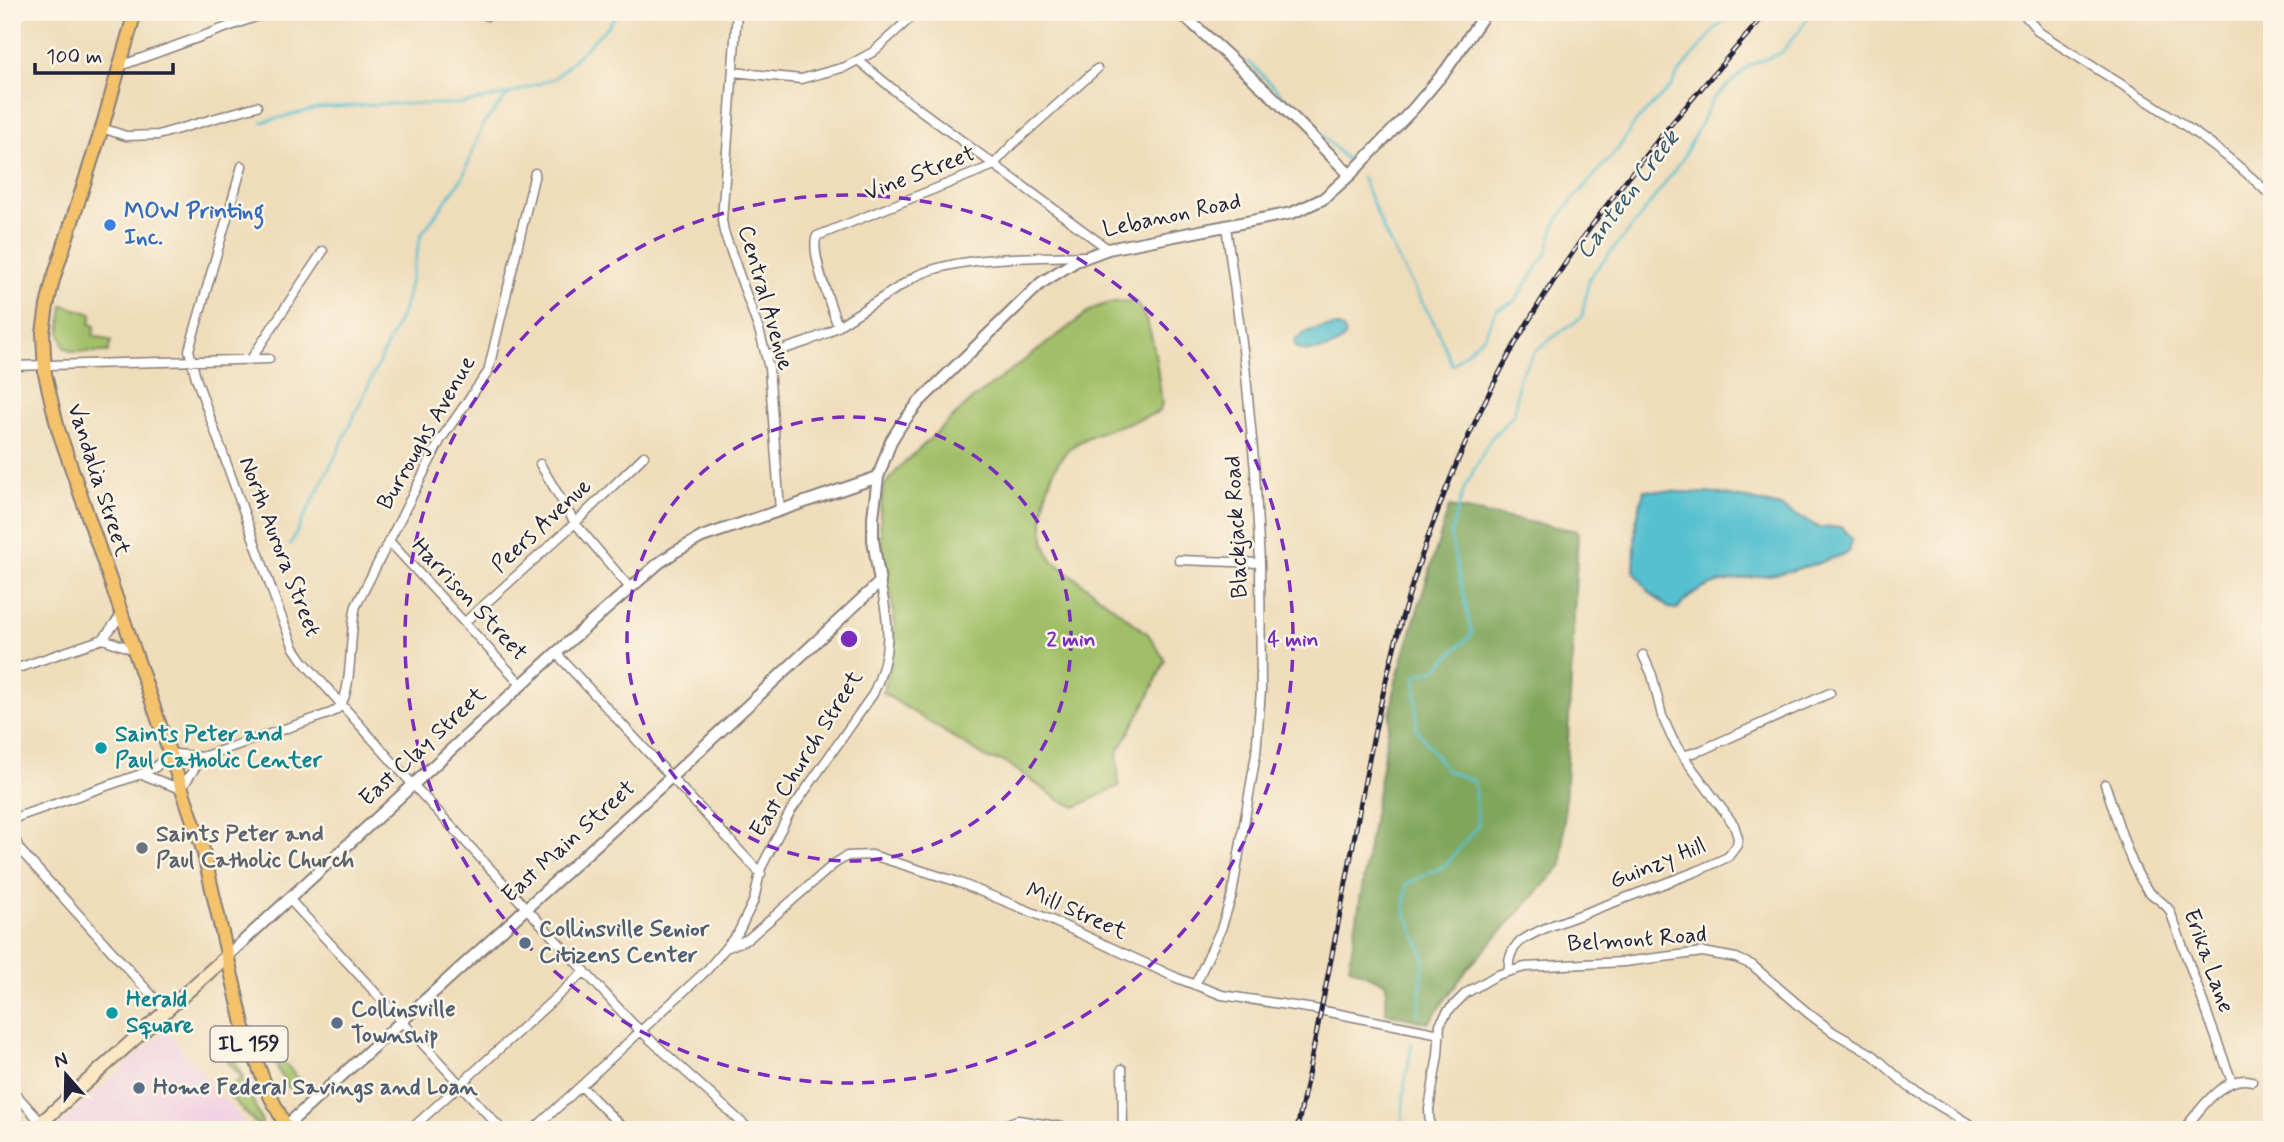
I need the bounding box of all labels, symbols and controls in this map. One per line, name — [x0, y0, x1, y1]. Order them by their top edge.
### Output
scale bar — [35, 32, 173, 76]
text: 100 m — [46, 43, 102, 71]
water label: Canteen Creek — [1569, 123, 1688, 266]
street label: Vine Street — [860, 139, 980, 209]
street label: Lebanon Road — [1100, 187, 1244, 245]
place label: MOW Printing Inc. — [124, 197, 264, 253]
marker: MOW Printing Inc. — [102, 217, 118, 233]
street label: Central Avenue — [730, 222, 800, 374]
street label: Burroughs Avenue — [371, 351, 483, 515]
street label: Vandalia Street — [59, 400, 137, 561]
street label: North Aurora Street — [231, 453, 327, 641]
street label: Blackjack Road — [1218, 455, 1256, 599]
street label: Peers Avenue — [486, 472, 599, 580]
street label: Harrison Street — [404, 532, 534, 668]
text: 2 min — [1046, 626, 1096, 654]
text: 4 min — [1267, 626, 1319, 654]
centre of rings — [837, 627, 861, 651]
street label: East Church Street — [744, 664, 871, 843]
street label: East Clay Street — [353, 680, 493, 814]
place label: Saints Peter and Paul Catholic Center — [115, 720, 323, 776]
marker: Saints Peter and Paul Catholic Center — [93, 740, 109, 756]
street label: East Main Street — [496, 774, 642, 910]
place label: Saints Peter and Paul Catholic Church — [156, 820, 354, 876]
street label: Guinzy Hill — [1605, 831, 1711, 897]
marker: Saints Peter and Paul Catholic Church — [134, 840, 150, 856]
street label: Mill Street — [1021, 876, 1132, 948]
street label: Erika Lane — [2175, 905, 2241, 1017]
place label: Collinsville Senior Citizens Center — [539, 915, 711, 971]
street label: Belmont Road — [1566, 920, 1708, 960]
marker: Collinsville Senior Citizens Center — [517, 935, 533, 951]
place label: Herald Square — [126, 985, 194, 1041]
place label: Collinsville Township — [351, 995, 456, 1051]
marker: Herald Square — [104, 1005, 120, 1021]
marker: Collinsville Township — [329, 1015, 345, 1031]
road number: IL 159 — [210, 1026, 288, 1062]
north arrow — [32, 1040, 102, 1110]
text: N — [50, 1047, 71, 1074]
place label: Home Federal Savings and Loan — [153, 1073, 479, 1103]
marker: Home Federal Savings and Loan — [131, 1080, 147, 1096]

